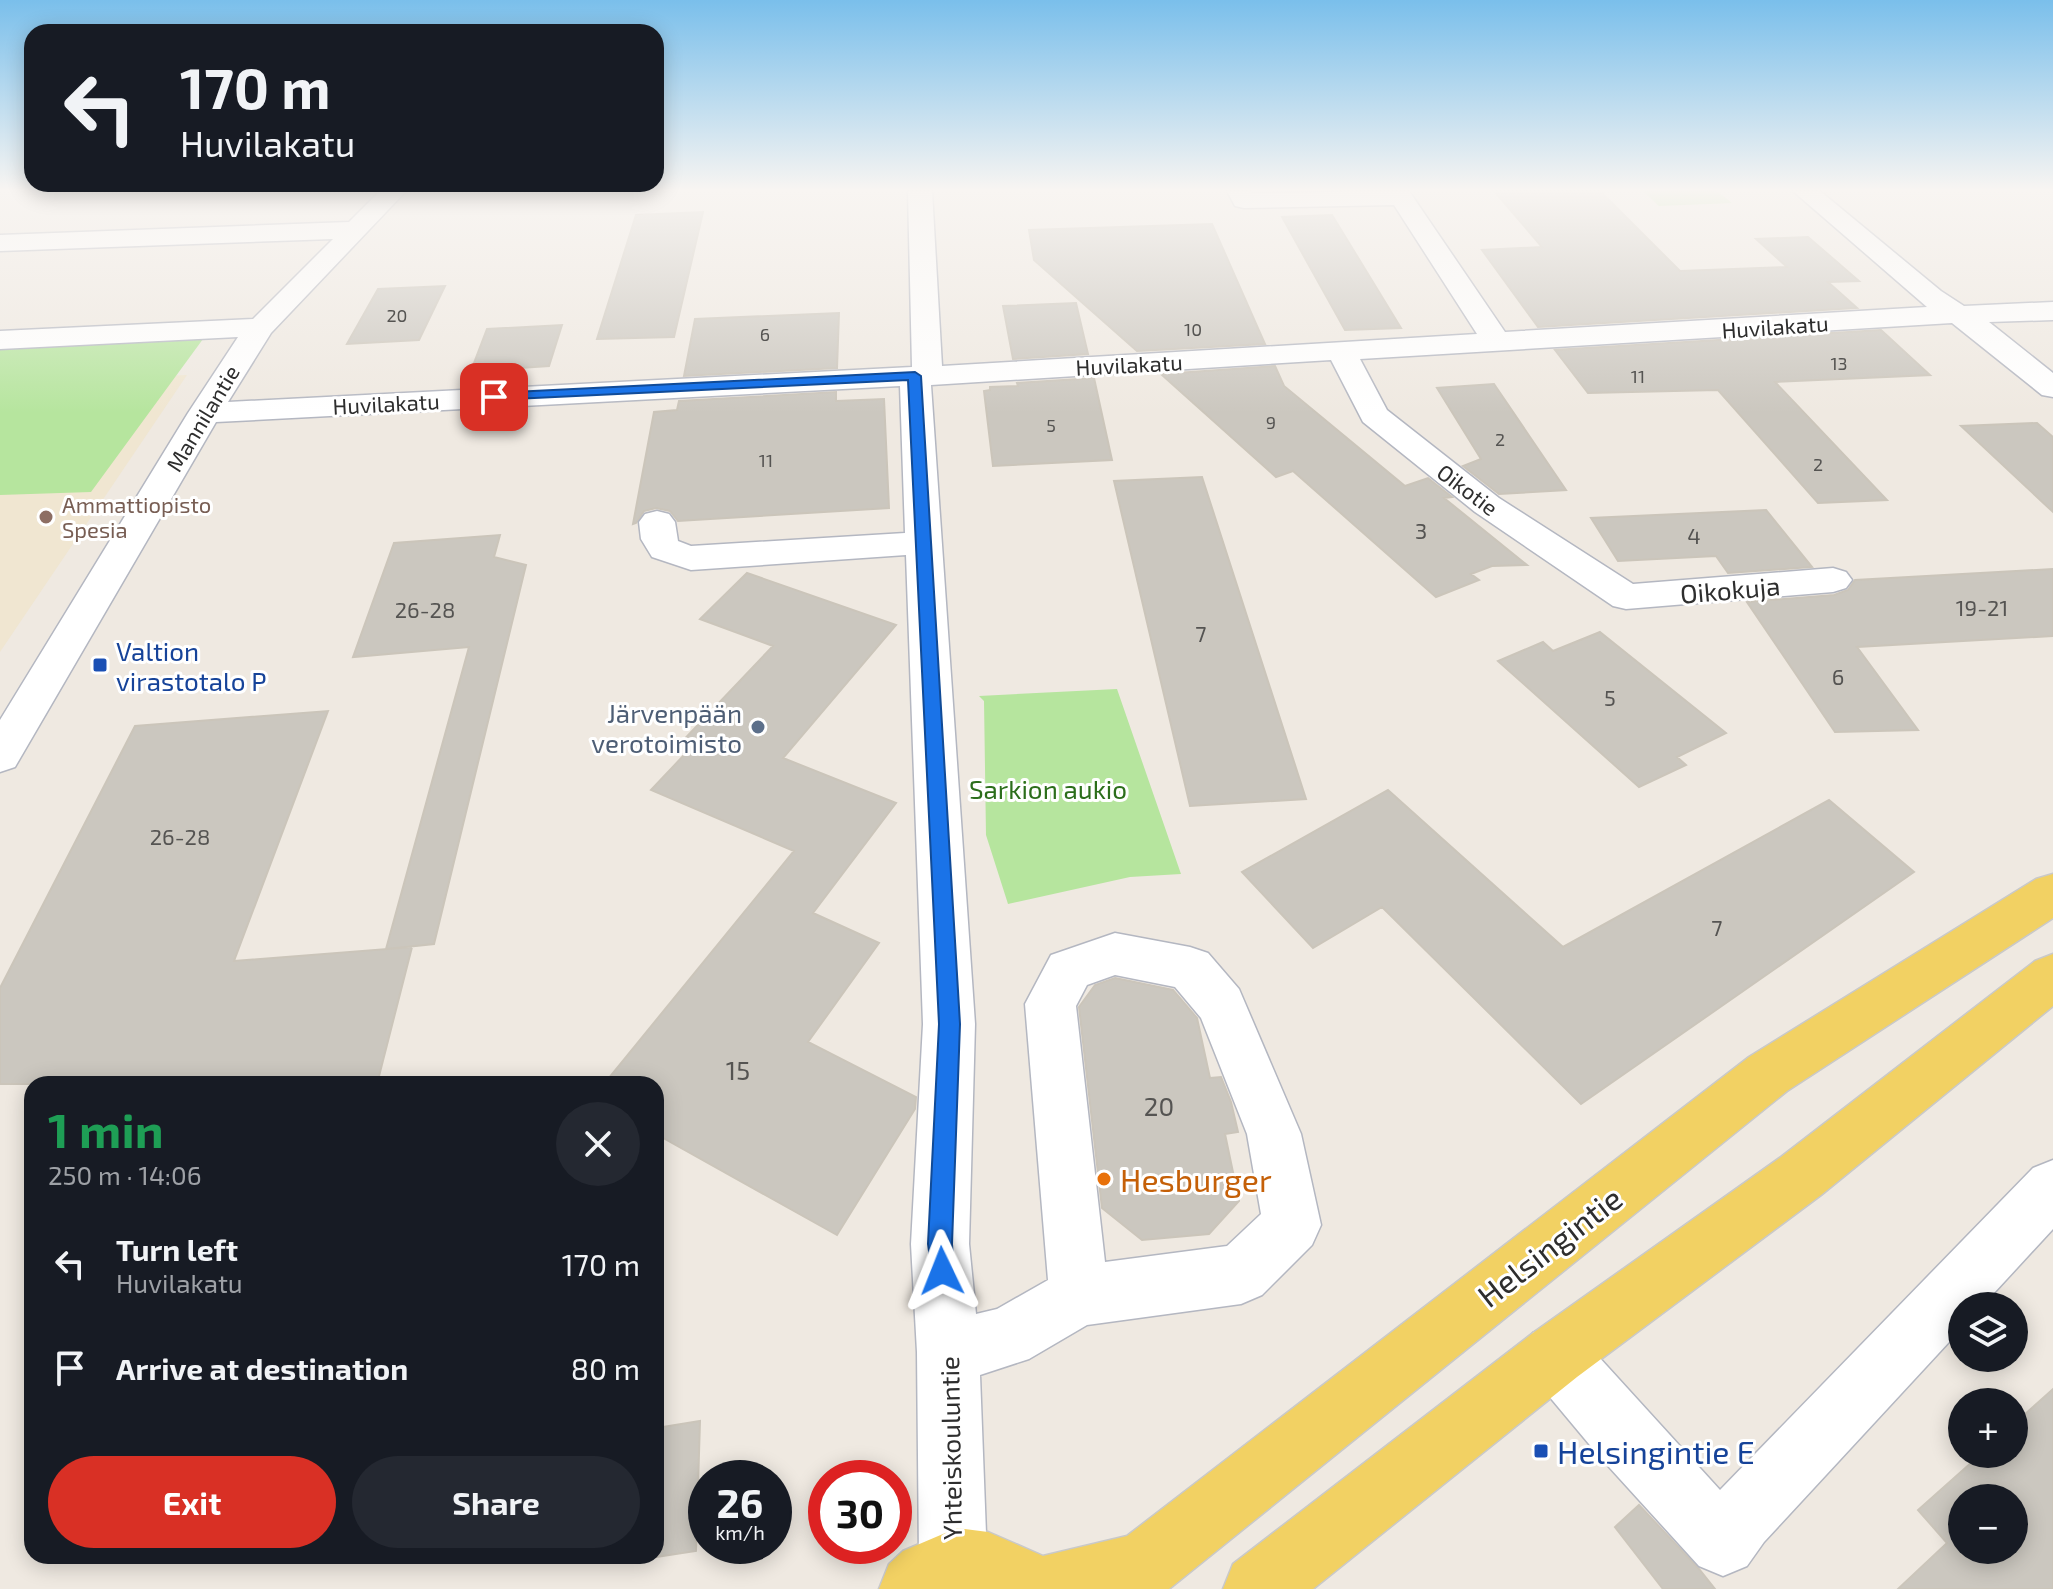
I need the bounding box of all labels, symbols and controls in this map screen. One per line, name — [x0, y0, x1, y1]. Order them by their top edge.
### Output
text: 170 m — [180, 53, 331, 120]
icon: left — [48, 56, 152, 160]
text: Huvilakatu — [180, 121, 355, 164]
house number: 20 — [387, 304, 407, 326]
street label: Huvilakatu — [1721, 309, 1829, 343]
house number: 10 — [1184, 318, 1202, 340]
house number: 6 — [760, 323, 770, 345]
street label: Huvilakatu — [1075, 348, 1183, 380]
house number: 13 — [1830, 352, 1848, 374]
street label: Mannilantie — [160, 360, 244, 476]
pin — [460, 363, 528, 431]
house number: 11 — [1631, 365, 1645, 387]
icon: arrive — [472, 375, 516, 419]
street label: Huvilakatu — [332, 387, 440, 419]
house number: 9 — [1266, 411, 1276, 433]
house number: 5 — [1046, 414, 1056, 436]
house number: 2 — [1495, 428, 1505, 450]
house number: 11 — [759, 449, 773, 471]
house number: 2 — [1813, 453, 1823, 475]
street label: Oikotie — [1433, 458, 1503, 520]
place label: Ammattiopisto Spesia — [62, 491, 211, 542]
marker: Ammattiopisto Spesia — [37, 508, 55, 526]
house number: 3 — [1415, 517, 1427, 543]
house number: 4 — [1687, 522, 1701, 548]
street label: Oikokuja — [1679, 569, 1781, 609]
house number: 19-21 — [1956, 594, 2008, 620]
house number: 26-28 — [395, 596, 455, 622]
house number: 7 — [1195, 620, 1207, 646]
place label: Valtion virastotalo P — [116, 635, 267, 696]
marker: Valtion virastotalo P — [91, 656, 109, 674]
house number: 6 — [1832, 663, 1844, 689]
house number: 5 — [1604, 684, 1616, 710]
place label: Järvenpään verotoimisto — [591, 697, 742, 758]
marker: Järvenpään verotoimisto — [749, 718, 767, 736]
park label: Sarkion aukio — [969, 773, 1127, 804]
house number: 26-28 — [150, 823, 210, 849]
house number: 7 — [1711, 914, 1723, 940]
house number: 15 — [726, 1054, 750, 1085]
house number: 20 — [1144, 1090, 1174, 1121]
text: 1 min — [48, 1100, 164, 1158]
button: close — [556, 1102, 640, 1186]
text: 250 m · 14:06 — [48, 1159, 202, 1190]
place label: Hesburger — [1120, 1160, 1272, 1198]
marker: Hesburger — [1095, 1170, 1113, 1188]
street label: Helsingintie — [1469, 1178, 1629, 1314]
position arrow — [900, 1229, 984, 1313]
text: Turn left — [116, 1231, 238, 1267]
icon: left — [48, 1242, 92, 1286]
text: 170 m — [562, 1246, 640, 1282]
text: Huvilakatu — [116, 1267, 243, 1298]
map controls — [1948, 1292, 2028, 1564]
button: layers — [1948, 1292, 2028, 1372]
icon: arrive — [48, 1346, 92, 1390]
text: Arrive at destination — [116, 1350, 408, 1386]
text: 80 m — [571, 1350, 640, 1386]
street label: Yhteiskouluntie — [933, 1356, 967, 1540]
button: + — [1948, 1388, 2028, 1468]
place label: Helsingintie E — [1557, 1432, 1755, 1470]
marker: Helsingintie E — [1532, 1442, 1550, 1460]
button: Exit — [48, 1456, 336, 1548]
button: Share — [352, 1456, 640, 1548]
speed limit sign: 30 — [808, 1460, 912, 1564]
text: 26 — [717, 1478, 763, 1526]
button: − — [1948, 1484, 2028, 1564]
text: km/h — [715, 1520, 765, 1544]

